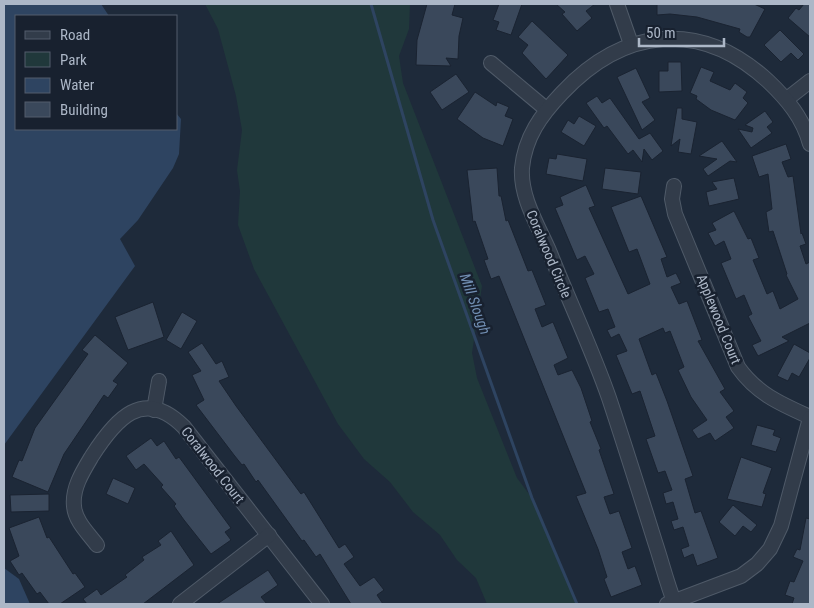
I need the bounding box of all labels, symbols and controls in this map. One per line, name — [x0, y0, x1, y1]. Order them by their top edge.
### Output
legend — [15, 15, 178, 130]
scale bar — [639, 15, 724, 47]
text: 50 m — [646, 24, 676, 42]
text: Road — [60, 26, 90, 44]
text: Park — [60, 51, 87, 69]
text: Water — [60, 76, 95, 94]
text: Building — [60, 101, 108, 119]
street label: Coralwood Circle — [523, 208, 575, 301]
water label: Mill Slough — [456, 271, 494, 337]
street label: Applewood Court — [694, 272, 744, 366]
street label: Coralwood Court — [178, 424, 248, 506]

